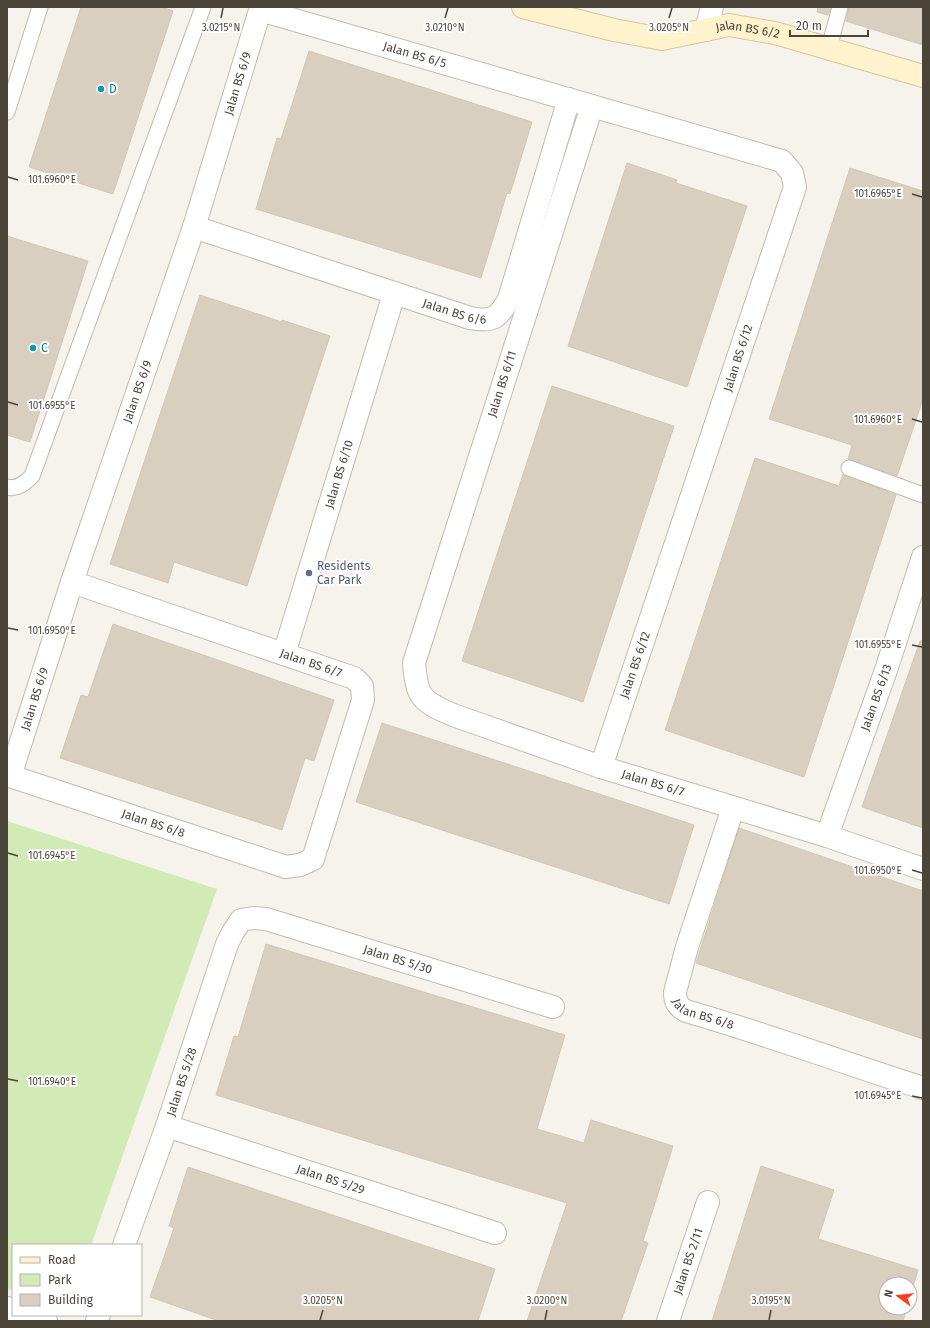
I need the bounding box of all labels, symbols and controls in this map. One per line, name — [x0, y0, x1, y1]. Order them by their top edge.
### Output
scale bar — [790, 12, 868, 38]
street label: Jalan BS 6/2 — [714, 18, 781, 41]
text: 20 m — [796, 19, 822, 33]
text: 3.0215°N — [202, 22, 240, 34]
text: 3.0210°N — [425, 22, 465, 34]
text: 3.0205°N — [649, 22, 689, 34]
street label: Jalan BS 6/5 — [381, 39, 448, 71]
street label: Jalan BS 6/9 — [221, 50, 254, 117]
place label: D — [109, 82, 117, 96]
marker: D — [96, 84, 106, 94]
text: 101.6960°E — [28, 174, 76, 186]
text: 101.6965°E — [854, 188, 902, 200]
street label: Jalan BS 6/6 — [421, 296, 486, 327]
street label: Jalan BS 6/12 — [721, 323, 755, 393]
place label: C — [41, 341, 48, 355]
marker: C — [28, 343, 38, 353]
street label: Jalan BS 6/11 — [485, 349, 519, 419]
street label: Jalan BS 6/9 — [120, 358, 155, 425]
text: 101.6955°E — [28, 400, 76, 412]
text: 101.6960°E — [854, 414, 902, 426]
street label: Jalan BS 6/10 — [322, 438, 356, 510]
place label: Residents Car Park — [317, 559, 371, 587]
marker: Residents Car Park — [304, 568, 314, 578]
text: 101.6950°E — [28, 625, 76, 637]
street label: Jalan BS 6/12 — [617, 630, 653, 700]
text: 101.6955°E — [854, 639, 902, 651]
street label: Jalan BS 6/7 — [278, 646, 344, 680]
street label: Jalan BS 6/13 — [858, 662, 894, 733]
street label: Jalan BS 6/9 — [18, 666, 51, 732]
street label: Jalan BS 6/7 — [620, 767, 686, 799]
street label: Jalan BS 6/8 — [120, 806, 187, 840]
text: 101.6945°E — [28, 850, 76, 862]
text: 101.6950°E — [854, 865, 902, 877]
street label: Jalan BS 5/30 — [362, 942, 434, 977]
street label: Jalan BS 6/8 — [669, 997, 736, 1032]
street label: Jalan BS 5/28 — [164, 1045, 199, 1118]
text: 101.6940°E — [28, 1076, 76, 1088]
text: 101.6945°E — [854, 1090, 902, 1102]
street label: Jalan BS 5/29 — [295, 1162, 366, 1197]
street label: Jalan BS 2/11 — [670, 1226, 706, 1296]
legend — [12, 1244, 142, 1316]
text: Road — [48, 1253, 76, 1267]
text: Park — [48, 1273, 72, 1287]
north arrow — [878, 1276, 918, 1316]
text: N — [882, 1288, 896, 1299]
text: Building — [48, 1293, 94, 1307]
text: 3.0205°N — [303, 1295, 343, 1307]
text: 3.0200°N — [527, 1295, 567, 1307]
text: 3.0195°N — [751, 1295, 791, 1307]

